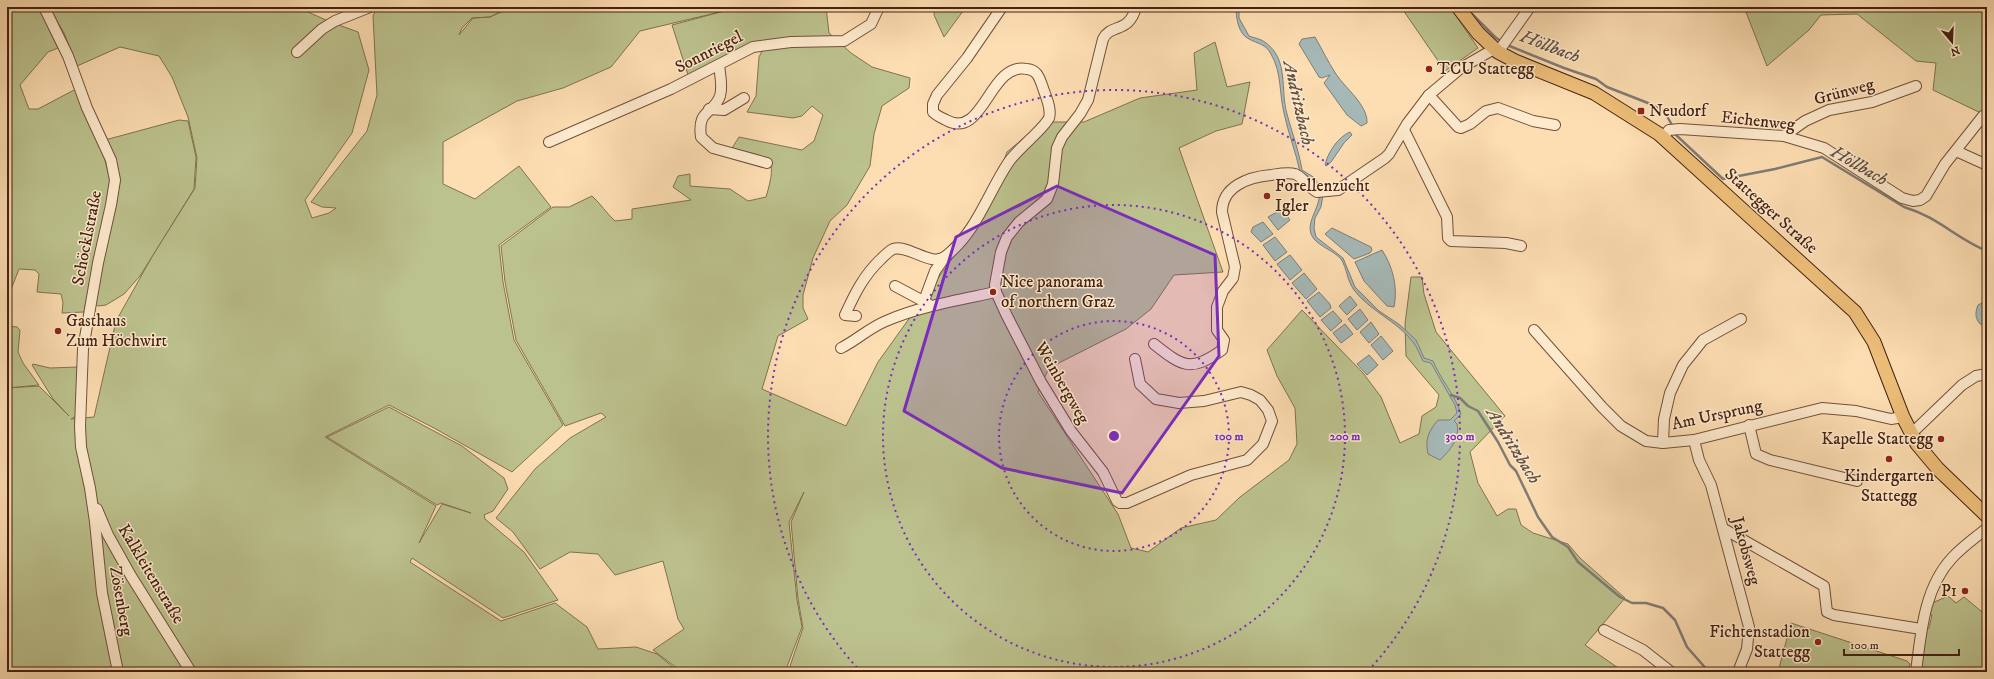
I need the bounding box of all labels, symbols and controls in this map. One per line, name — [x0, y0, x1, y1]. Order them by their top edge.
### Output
north arrow — [1932, 22, 1972, 62]
water label: Höllbach — [1516, 25, 1583, 68]
street label: Sonnriegel — [671, 26, 747, 78]
text: N — [1948, 42, 1961, 59]
water label: Andritzbach — [1277, 57, 1318, 147]
place label: TCU Stattegg — [1437, 58, 1535, 80]
marker: TCU Stattegg — [1424, 64, 1434, 74]
street label: Grünweg — [1811, 73, 1877, 111]
place label: Neudorf — [1649, 100, 1709, 122]
marker: Neudorf — [1636, 106, 1646, 116]
street label: Eichenweg — [1720, 106, 1797, 136]
water label: Höllbach — [1826, 141, 1891, 191]
street label: Stattegger Straße — [1720, 163, 1822, 259]
place label: Forellenzucht Igler — [1275, 175, 1370, 217]
street label: Schöcklstraße — [67, 189, 107, 287]
marker: Forellenzucht Igler — [1262, 191, 1272, 201]
place label: Nice panorama of northern Graz — [1001, 271, 1115, 313]
marker: Nice panorama of northern Graz — [988, 287, 998, 297]
place label: Gasthaus Zum Höchwirt — [66, 310, 168, 352]
marker: Gasthaus Zum Höchwirt — [53, 326, 63, 336]
street label: Weinbergweg — [1029, 337, 1095, 429]
street label: Am Ursprung — [1670, 395, 1765, 435]
water label: Andritzbach — [1480, 402, 1545, 488]
place label: Kapelle Stattegg — [1821, 428, 1934, 450]
centre of rings — [1107, 429, 1121, 443]
text: 100 m — [1215, 429, 1243, 444]
text: 200 m — [1330, 429, 1360, 444]
text: 300 m — [1446, 429, 1474, 444]
marker: Kapelle Stattegg — [1936, 434, 1946, 444]
marker: Kindergarten Stattegg — [1884, 454, 1894, 464]
place label: Kindergarten Stattegg — [1844, 465, 1934, 507]
street label: Jakobsweg — [1726, 512, 1766, 588]
street label: Kalkleitenstraße — [113, 520, 189, 628]
street label: Zösenberg — [104, 564, 138, 638]
place label: P1 — [1941, 580, 1957, 602]
marker: P1 — [1960, 586, 1970, 596]
place label: Fichtenstadion Stattegg — [1709, 621, 1811, 663]
scale bar — [1844, 631, 1959, 657]
marker: Fichtenstadion Stattegg — [1813, 637, 1823, 647]
text: 100 m — [1850, 638, 1879, 653]

